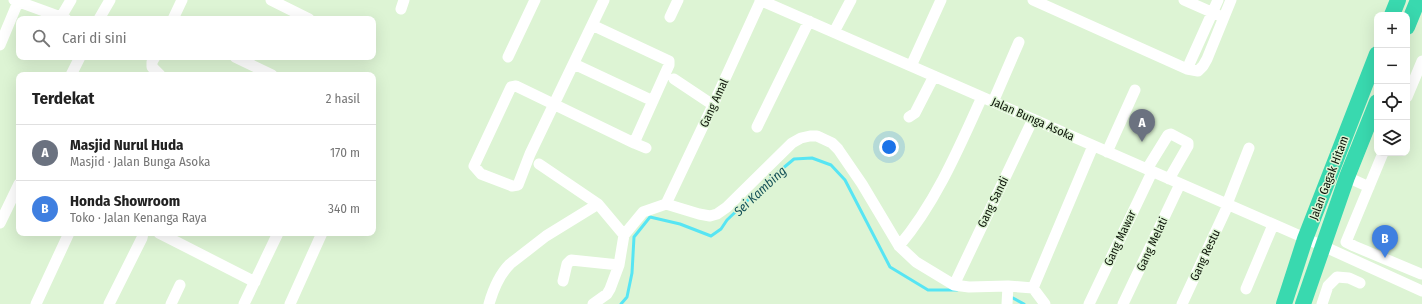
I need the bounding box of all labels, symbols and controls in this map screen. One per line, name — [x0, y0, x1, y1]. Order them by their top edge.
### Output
map controls — [1374, 12, 1410, 156]
button: + — [1374, 12, 1410, 48]
search box — [16, 16, 376, 60]
icon: search — [30, 27, 52, 49]
text: Cari di sini — [62, 29, 127, 47]
button: − — [1374, 48, 1410, 84]
street label: Gang Amal — [697, 76, 731, 130]
button: locate — [1374, 84, 1410, 120]
text: Terdekat — [32, 88, 94, 109]
text: 2 hasil — [326, 91, 360, 106]
street label: Jalan Bunga Asoka — [989, 94, 1077, 144]
pin: A — [1129, 109, 1155, 142]
button: layers — [1374, 120, 1410, 156]
street label: Jalan Gagak Hitam — [1307, 134, 1351, 222]
text: Masjid Nurul Huda — [70, 136, 184, 154]
your location — [879, 137, 899, 157]
text: A — [41, 145, 49, 160]
text: 170 m — [330, 145, 360, 160]
text: Masjid · Jalan Bunga Asoka — [70, 154, 210, 169]
water label: Sei Kambing — [730, 163, 789, 220]
street label: Gang Sandi — [975, 174, 1011, 230]
text: Honda Showroom — [70, 192, 180, 210]
text: B — [41, 201, 49, 216]
text: 340 m — [328, 201, 360, 216]
street label: Gang Mawar — [1101, 207, 1139, 268]
text: Toko · Jalan Kenanga Raya — [70, 210, 207, 225]
street label: Gang Melati — [1133, 215, 1171, 273]
pin: B — [1372, 225, 1398, 258]
street label: Gang Restu — [1187, 227, 1223, 283]

